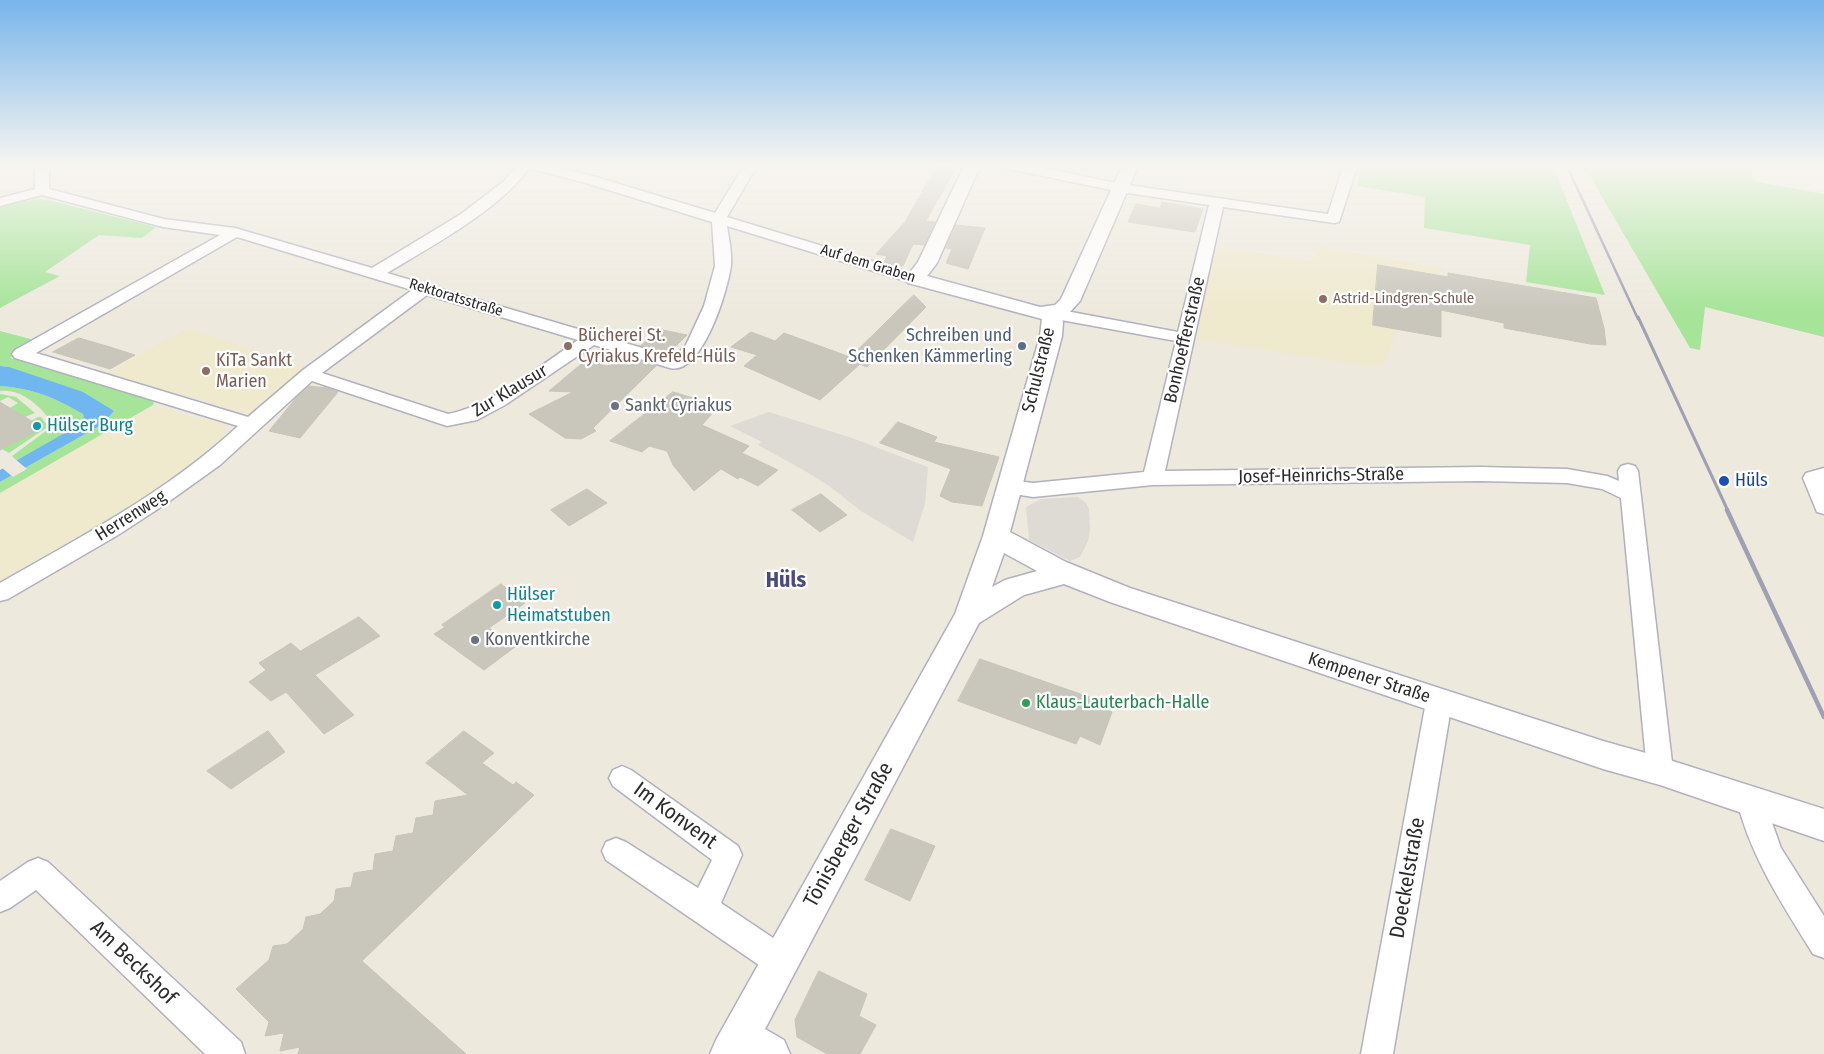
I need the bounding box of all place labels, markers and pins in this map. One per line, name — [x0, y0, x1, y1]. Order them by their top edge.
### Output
place label: Astrid-Lindgren-Schule — [1333, 290, 1474, 308]
marker: Astrid-Lindgren-Schule — [1317, 293, 1329, 305]
place label: Bücherei St. Cyriakus Krefeld-Hüls — [578, 325, 736, 368]
place label: Schreiben und Schenken Kämmerling — [848, 325, 1012, 368]
marker: Bücherei St. Cyriakus Krefeld-Hüls — [562, 340, 574, 352]
marker: Schreiben und Schenken Kämmerling — [1016, 340, 1028, 352]
place label: KiTa Sankt Marien — [216, 350, 292, 392]
marker: KiTa Sankt Marien — [200, 365, 212, 377]
place label: Sankt Cyriakus — [625, 395, 732, 417]
marker: Sankt Cyriakus — [609, 400, 621, 412]
place label: Hülser Burg — [47, 415, 133, 437]
marker: Hülser Burg — [31, 420, 43, 432]
place label: Hüls — [1735, 470, 1768, 492]
marker: Hüls — [1717, 474, 1731, 488]
place label: Hülser Heimatstuben — [507, 584, 611, 626]
marker: Hülser Heimatstuben — [491, 599, 503, 611]
place label: Konventkirche — [485, 629, 590, 651]
marker: Konventkirche — [469, 634, 481, 646]
place label: Klaus-Lauterbach-Halle — [1036, 692, 1209, 714]
marker: Klaus-Lauterbach-Halle — [1020, 697, 1032, 709]

